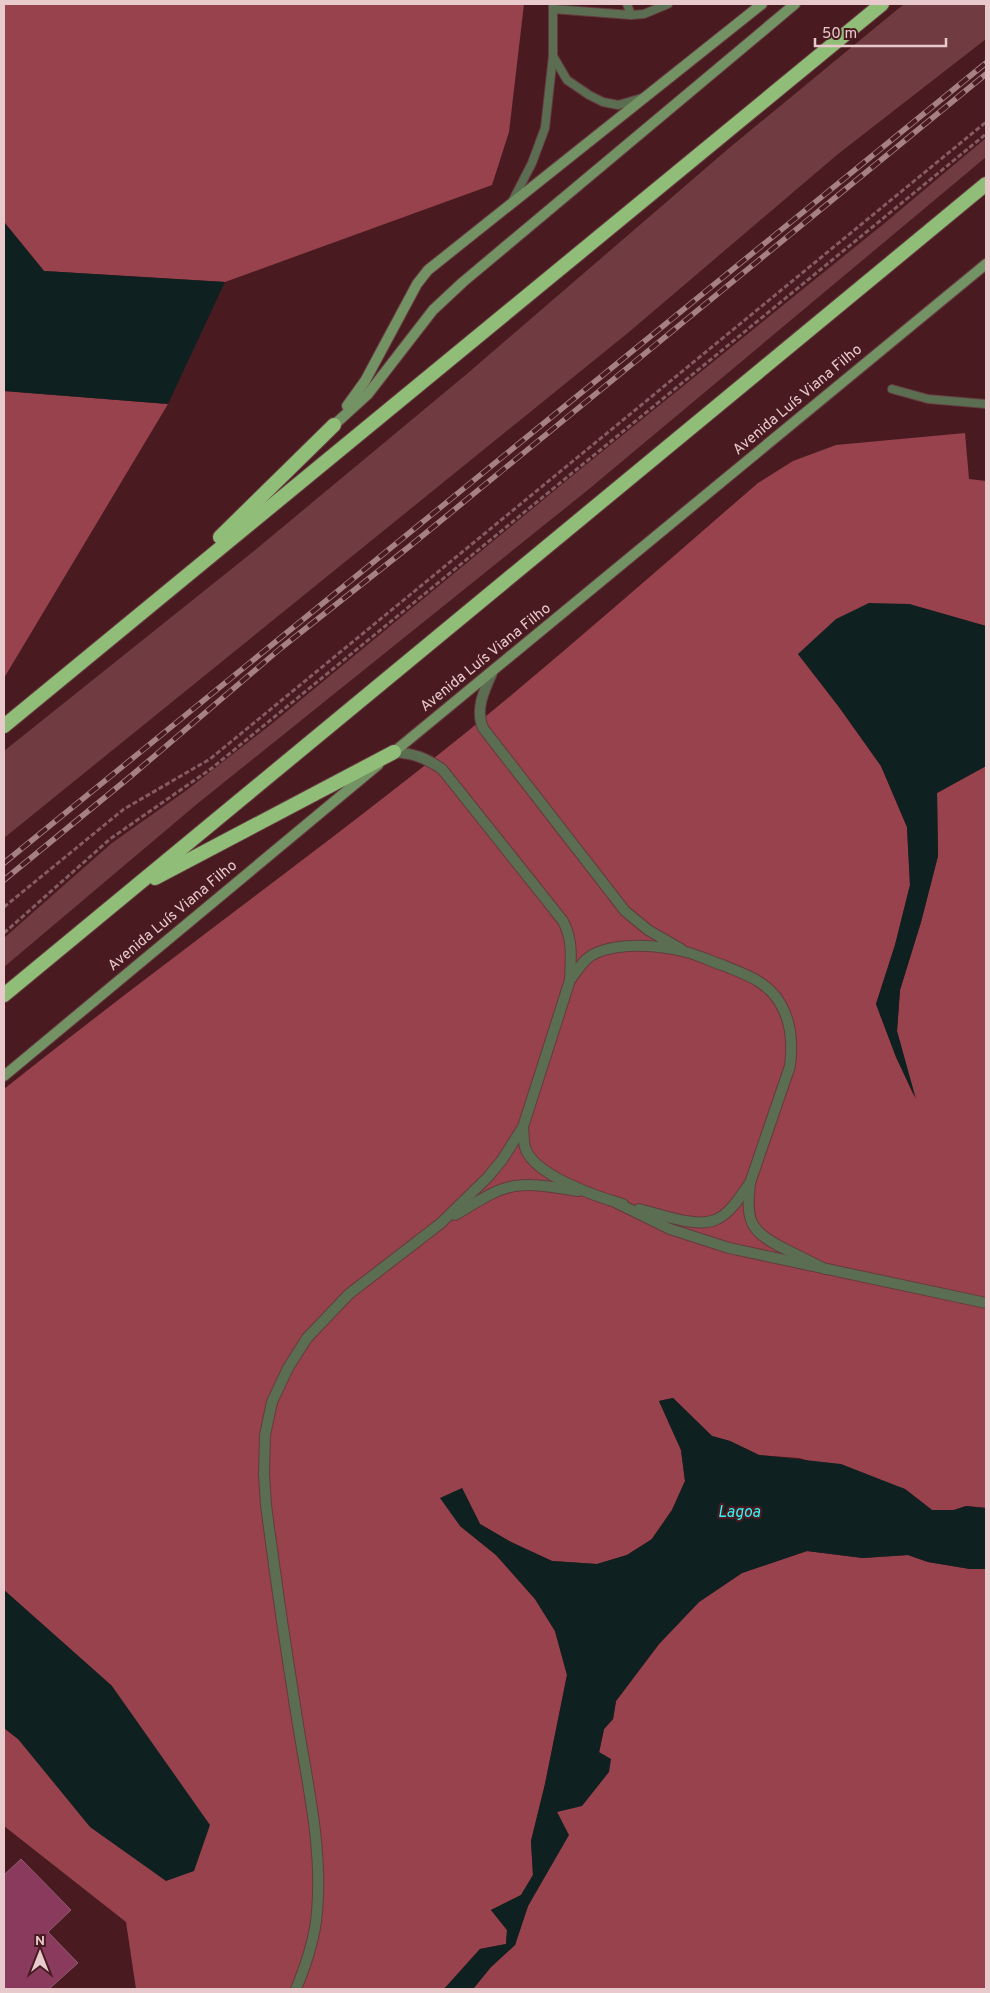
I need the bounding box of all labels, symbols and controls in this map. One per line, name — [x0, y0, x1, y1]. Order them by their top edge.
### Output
scale bar — [815, 15, 946, 47]
text: 50 m — [822, 25, 857, 44]
street label: Avenida Luís Viana Filho — [730, 341, 866, 460]
street label: Avenida Luís Viana Filho — [417, 600, 555, 717]
street label: Avenida Luís Viana Filho — [105, 857, 241, 976]
water label: Lagoa — [718, 1503, 761, 1523]
north arrow — [15, 1928, 65, 1978]
text: N — [35, 1933, 45, 1950]

